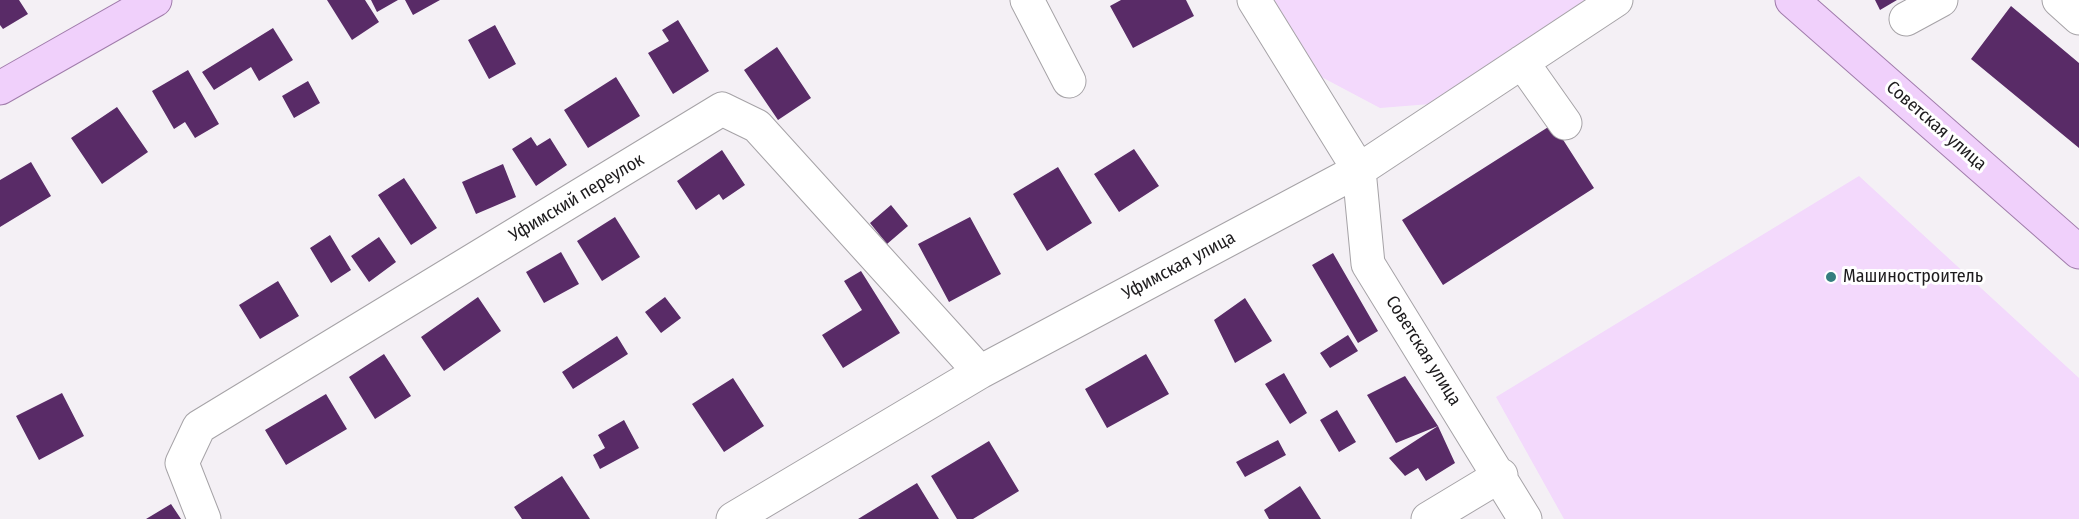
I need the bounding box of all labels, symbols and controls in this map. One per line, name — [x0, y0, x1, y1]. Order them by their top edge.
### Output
street label: Советская улица — [1882, 77, 1990, 175]
street label: Уфимский переулок — [506, 149, 648, 247]
street label: Уфимская улица — [1119, 227, 1239, 305]
place label: Машиностроитель — [1843, 266, 1983, 288]
marker: Машиностроитель — [1824, 270, 1838, 284]
street label: Советская улица — [1381, 292, 1465, 410]

